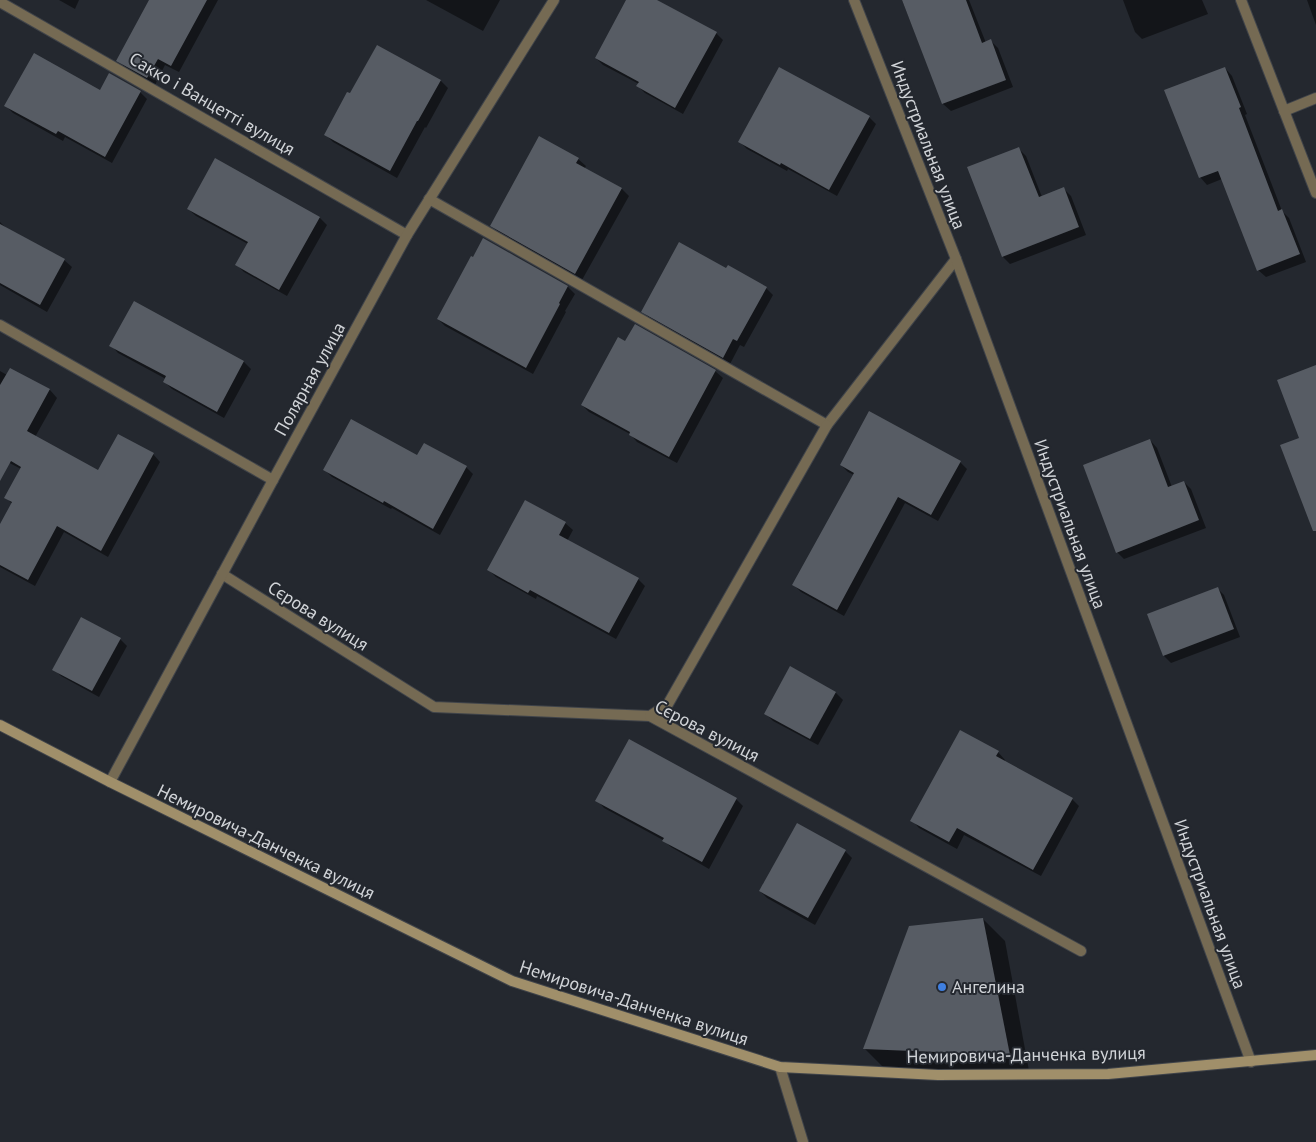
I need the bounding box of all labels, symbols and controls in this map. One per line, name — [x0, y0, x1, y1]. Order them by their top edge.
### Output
street label: Сакко і Ванцетті вулиця — [125, 47, 299, 160]
street label: Индустриальная улица — [886, 57, 971, 232]
street label: Полярная улица — [269, 318, 350, 440]
street label: Индустриальная улица — [1029, 436, 1112, 612]
street label: Сєрова вулиця — [264, 575, 373, 656]
street label: Сєрова вулиця — [651, 694, 764, 767]
street label: Немировича-Данченка вулиця — [154, 779, 379, 904]
street label: Индустриальная улица — [1169, 816, 1252, 992]
street label: Немировича-Данченка вулиця — [517, 955, 752, 1050]
place label: Ангелина — [952, 975, 1025, 998]
marker: Ангелина — [936, 981, 948, 993]
street label: Немировича-Данченка вулиця — [906, 1041, 1146, 1068]

